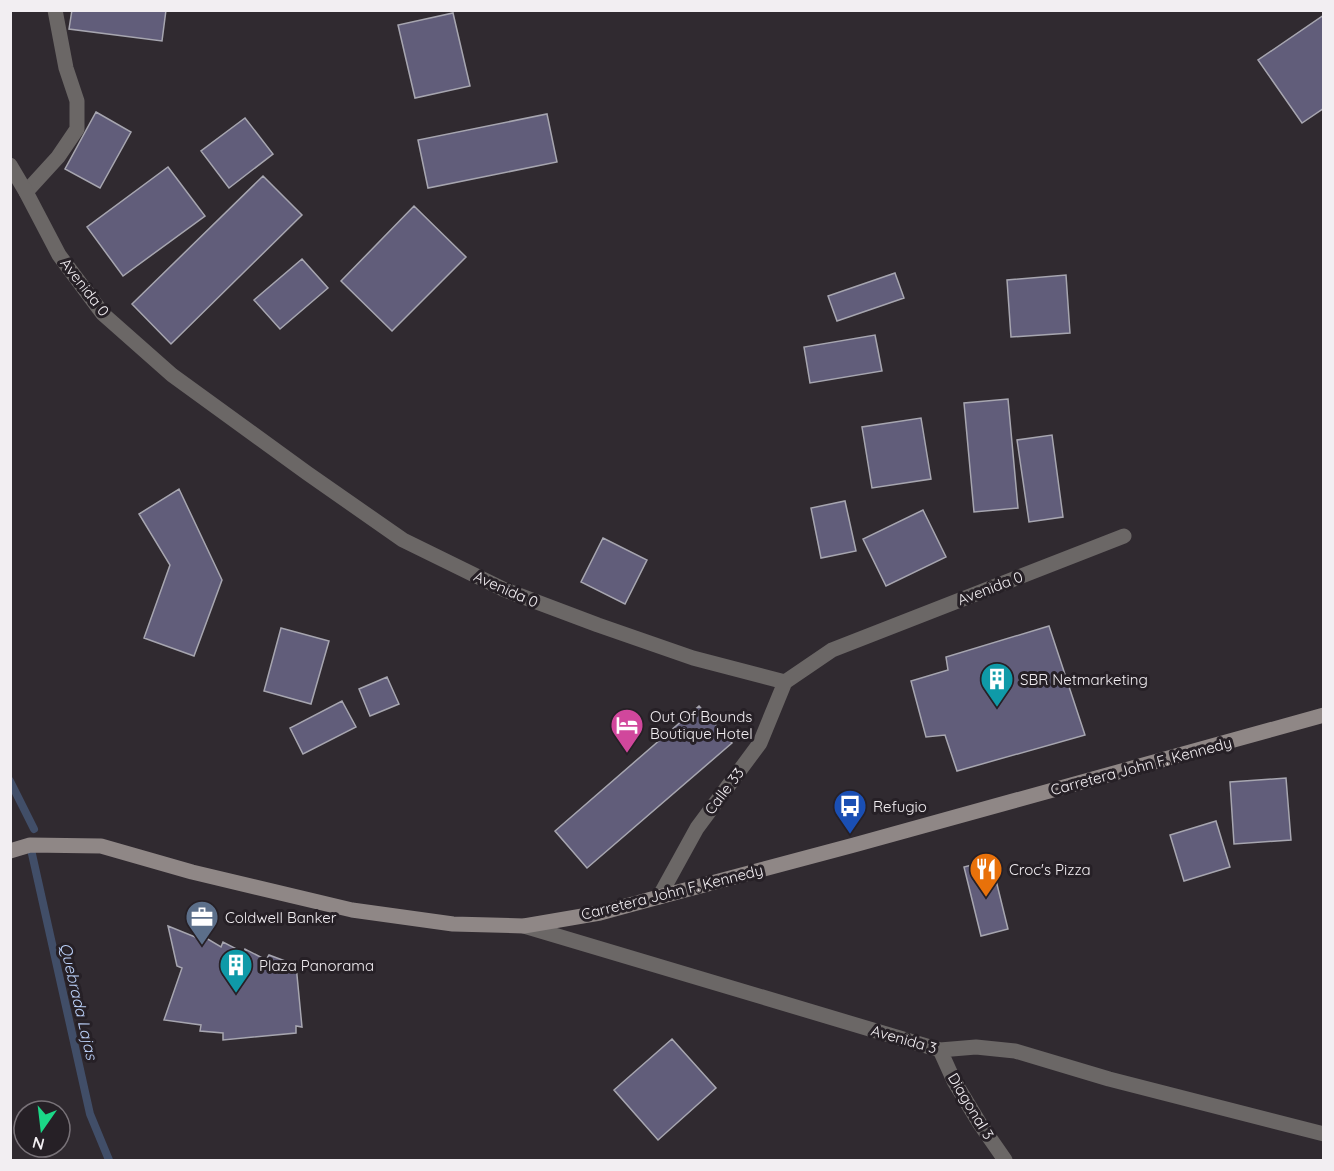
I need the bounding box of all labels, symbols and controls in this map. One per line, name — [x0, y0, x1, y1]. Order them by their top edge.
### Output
street label: Avenida 0 — [56, 254, 114, 320]
street label: Avenida 0 — [471, 566, 541, 612]
street label: Avenida 0 — [955, 567, 1026, 609]
building icon: SBR Netmarketing — [979, 661, 1015, 708]
place label: SBR Netmarketing — [1020, 670, 1148, 689]
hotel icon: Out Of Bounds Boutique Hotel — [609, 707, 645, 754]
place label: Out Of Bounds Boutique Hotel — [650, 707, 753, 743]
street label: Carretera John F. Kennedy — [1048, 733, 1234, 799]
street label: Calle 33 — [700, 764, 748, 818]
bus stop icon: Refugio — [832, 788, 868, 835]
place label: Refugio — [873, 797, 927, 816]
restaurant icon: Croc's Pizza — [968, 851, 1004, 898]
street label: Carretera John F. Kennedy — [579, 860, 765, 924]
place label: Croc's Pizza — [1009, 860, 1091, 879]
office icon: Coldwell Banker — [184, 899, 220, 946]
place label: Coldwell Banker — [225, 908, 337, 927]
water label: Quebrada Lajas — [56, 941, 103, 1063]
building icon: Plaza Panorama — [218, 947, 254, 994]
place label: Plaza Panorama — [259, 956, 374, 975]
street label: Avenida 3 — [869, 1021, 939, 1057]
street label: Diagonal 3 — [944, 1069, 998, 1143]
north arrow — [12, 1099, 72, 1159]
text: N — [30, 1132, 46, 1155]

